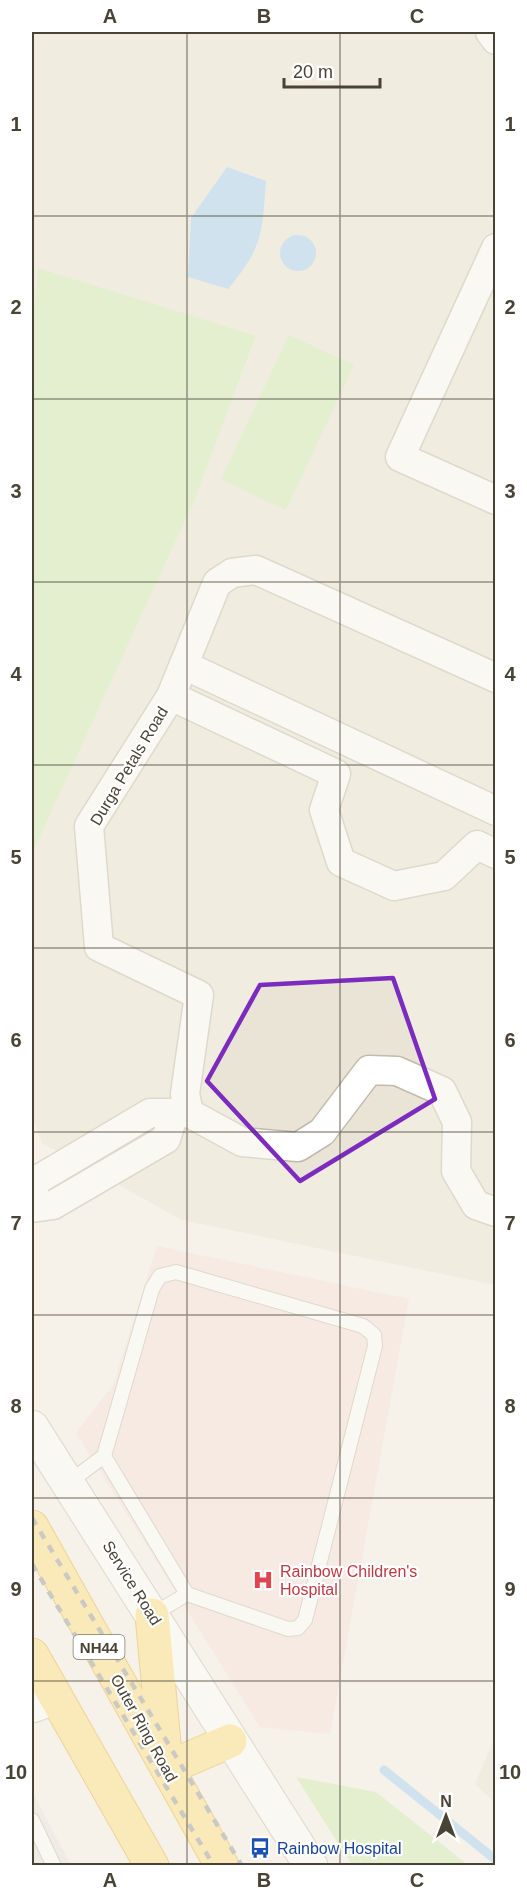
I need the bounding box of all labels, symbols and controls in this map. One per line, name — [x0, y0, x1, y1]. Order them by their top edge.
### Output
text: A — [103, 5, 117, 27]
text: B — [257, 5, 271, 27]
text: C — [410, 5, 424, 27]
scale bar — [284, 51, 380, 89]
text: 20 m — [293, 62, 333, 82]
text: 1 — [10, 113, 22, 135]
text: 1 — [504, 113, 516, 135]
text: 2 — [10, 296, 22, 318]
text: 2 — [504, 296, 516, 318]
text: 3 — [10, 480, 22, 502]
text: 3 — [504, 480, 516, 502]
text: 4 — [10, 663, 22, 685]
text: 4 — [504, 663, 516, 685]
street label: Durga Petals Road — [87, 704, 171, 828]
text: 5 — [10, 846, 22, 868]
text: 5 — [504, 846, 516, 868]
text: 6 — [10, 1029, 22, 1051]
text: 6 — [504, 1029, 516, 1051]
text: 7 — [10, 1212, 22, 1234]
text: 7 — [504, 1212, 516, 1234]
text: 8 — [10, 1395, 22, 1417]
text: 8 — [504, 1395, 516, 1417]
street label: Service Road — [99, 1538, 165, 1628]
place label: Rainbow Children's Hospital — [280, 1563, 417, 1598]
hospital icon: Rainbow Children's Hospital — [251, 1568, 275, 1592]
text: 9 — [10, 1578, 22, 1600]
text: 9 — [504, 1578, 516, 1600]
road number: NH44 — [74, 1635, 124, 1659]
street label: Outer Ring Road — [107, 1671, 181, 1785]
text: 10 — [5, 1761, 27, 1783]
text: 10 — [499, 1761, 521, 1783]
north arrow — [416, 1786, 476, 1846]
text: N — [440, 1793, 452, 1810]
bus stop icon: Rainbow Hospital — [248, 1836, 272, 1860]
place label: Rainbow Hospital — [277, 1840, 402, 1857]
text: A — [103, 1869, 117, 1891]
text: B — [257, 1869, 271, 1891]
text: C — [410, 1869, 424, 1891]

